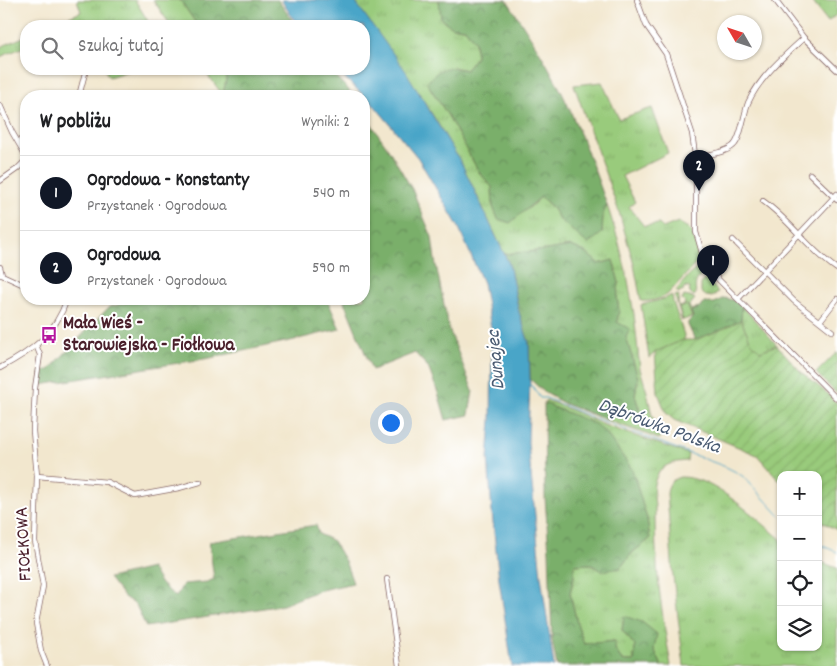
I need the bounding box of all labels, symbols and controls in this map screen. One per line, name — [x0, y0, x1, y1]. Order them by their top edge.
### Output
north arrow — [717, 15, 762, 60]
search box — [20, 20, 370, 75]
icon: search — [38, 34, 66, 62]
text: Szukaj tutaj — [78, 34, 164, 61]
text: W pobliżu — [40, 108, 111, 138]
text: Wyniki: 2 — [301, 111, 350, 134]
pin: 2 — [683, 150, 715, 191]
text: Ogrodowa - Konstanty — [87, 168, 249, 195]
text: 1 — [54, 182, 58, 205]
text: 540 m — [313, 182, 350, 205]
text: Przystanek · Ogrodowa — [87, 195, 227, 218]
text: Ogrodowa — [87, 243, 160, 270]
pin: 1 — [697, 245, 729, 286]
text: 2 — [53, 257, 60, 280]
text: 590 m — [312, 257, 350, 280]
text: Przystanek · Ogrodowa — [87, 270, 227, 293]
place label: Mała Wieś - Starowiejska - Fiołkowa — [63, 311, 235, 360]
bus stop icon: Mała Wieś - Starowiejska - Fiołkowa — [39, 325, 59, 345]
water label: Dunajec — [480, 328, 514, 391]
water label: Dąbrówka Polska — [594, 392, 725, 463]
your location — [378, 410, 404, 436]
map controls — [777, 471, 822, 651]
button: + — [777, 471, 822, 516]
street label: FIOŁKOWA — [10, 506, 40, 582]
button: − — [777, 516, 822, 561]
button: locate — [777, 561, 822, 606]
button: layers — [777, 606, 822, 651]

